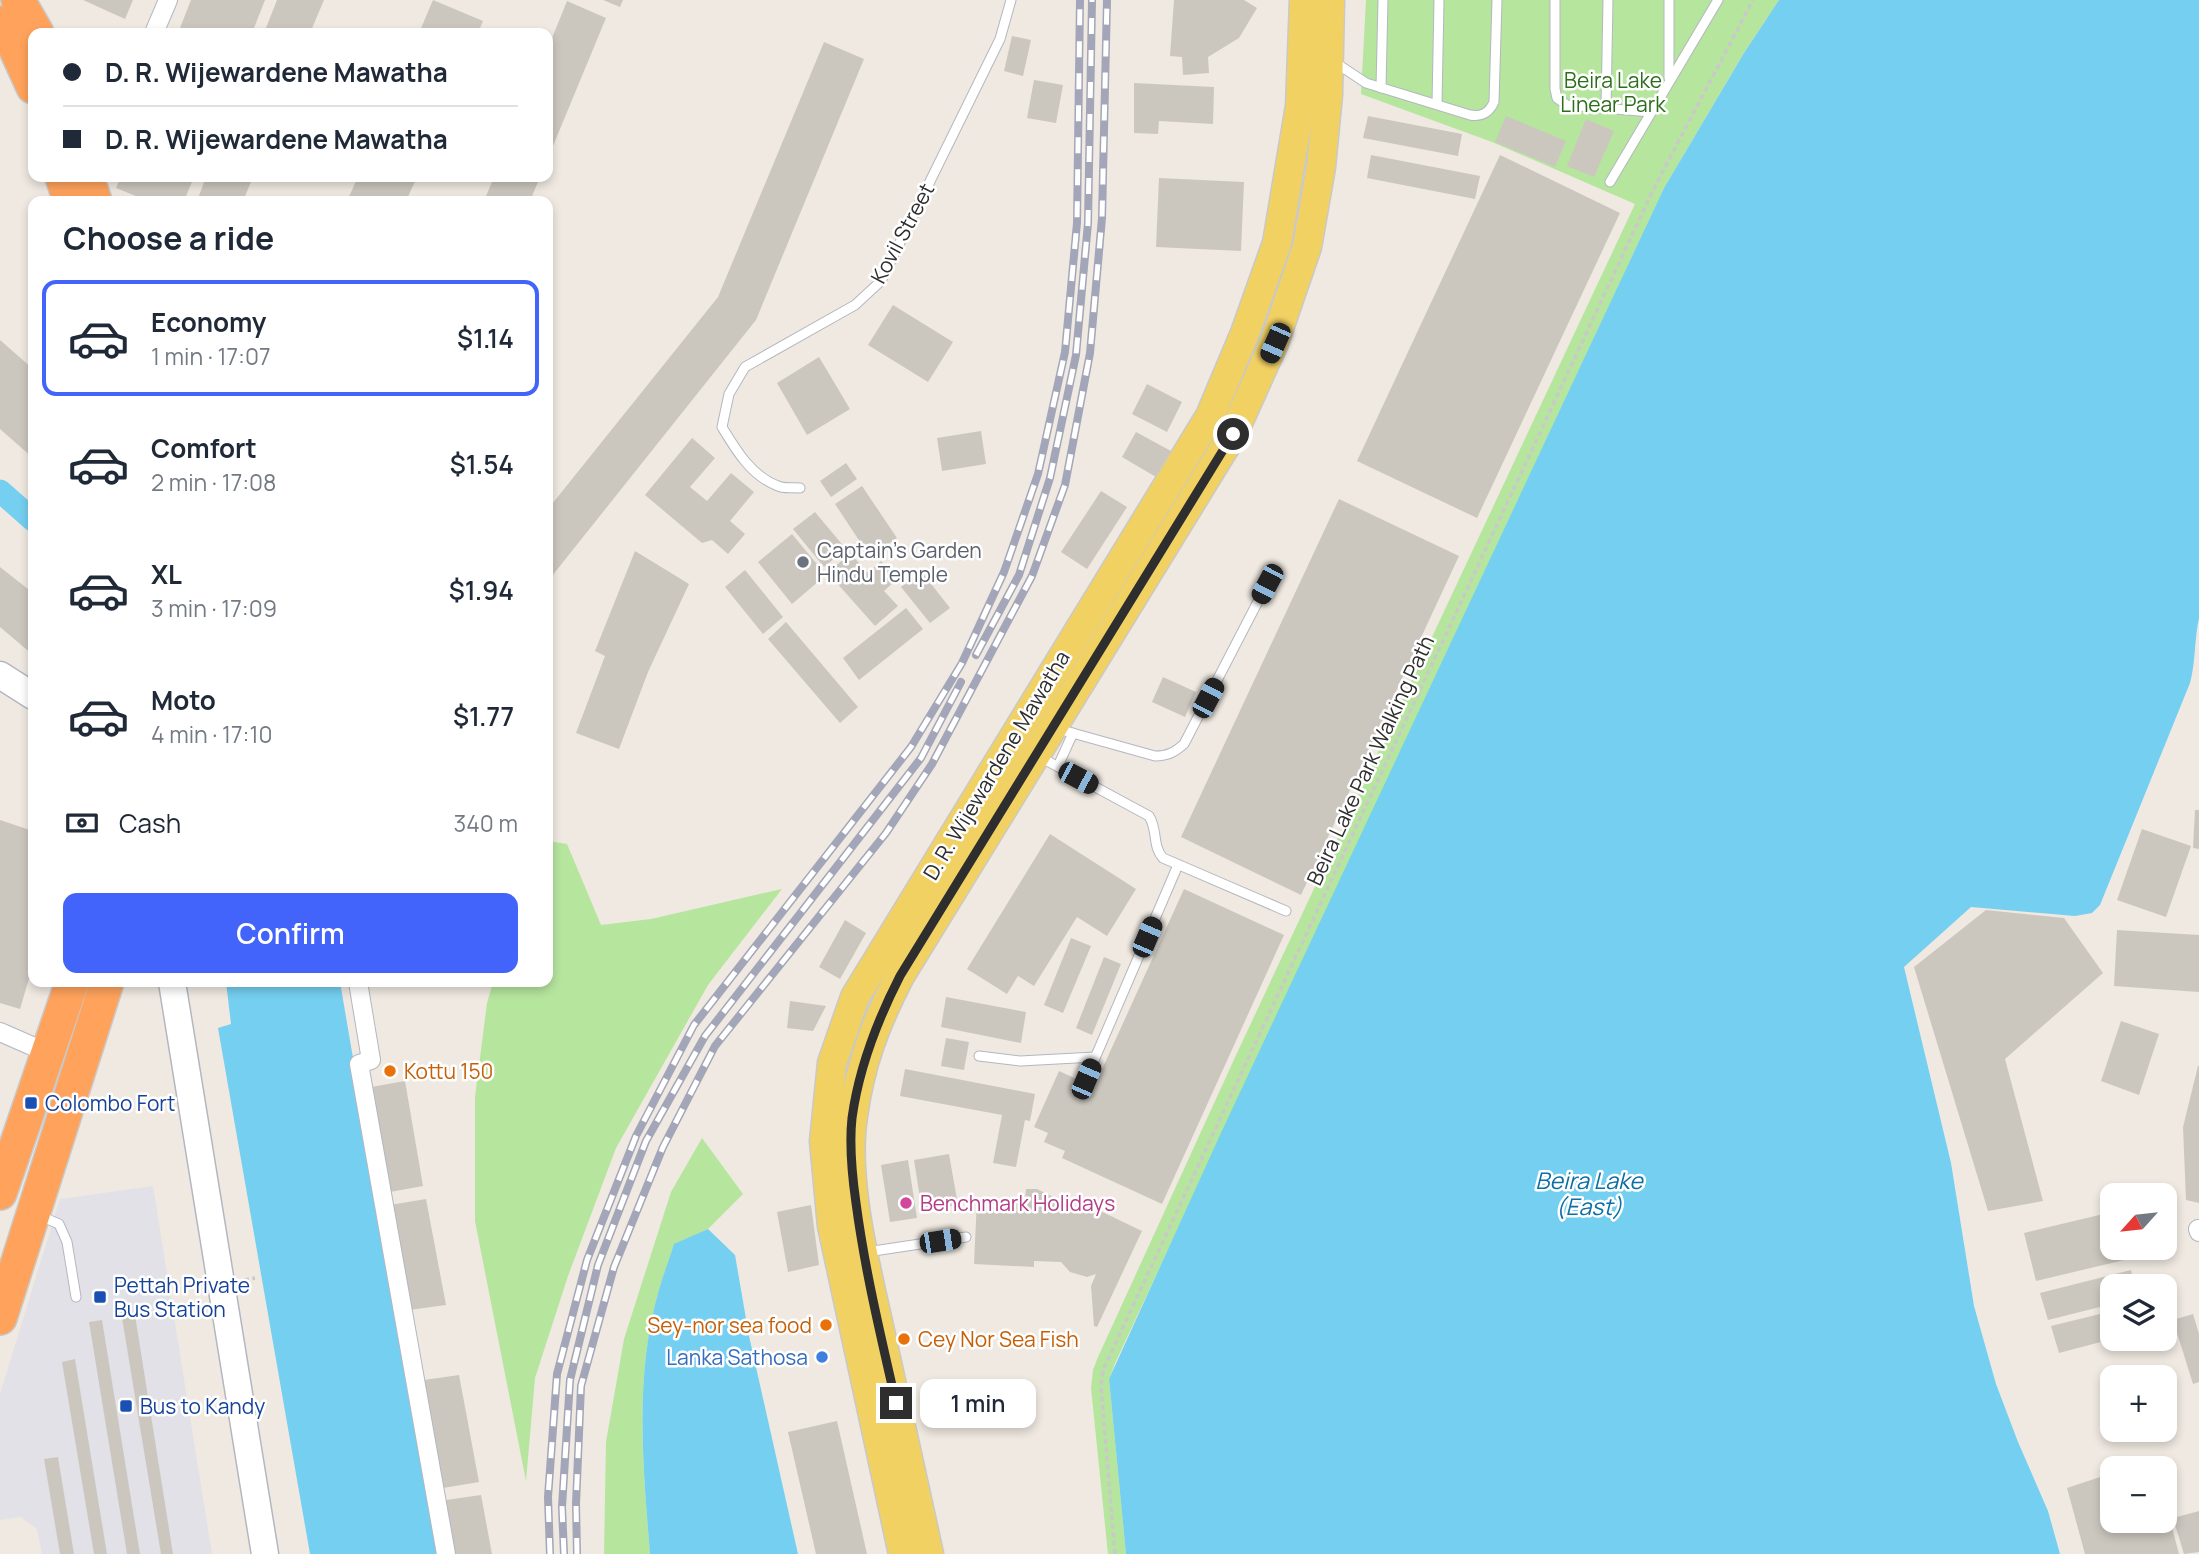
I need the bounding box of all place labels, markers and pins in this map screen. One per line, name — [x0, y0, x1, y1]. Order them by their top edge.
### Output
place label: Captain's Garden Hindu Temple — [817, 536, 982, 588]
marker: Captain's Garden Hindu Temple — [795, 554, 811, 570]
place label: Kottu 150 — [404, 1057, 493, 1085]
marker: Kottu 150 — [382, 1063, 398, 1079]
place label: Colombo Fort — [45, 1089, 175, 1117]
marker: Colombo Fort — [23, 1095, 39, 1111]
place label: Benchmark Holidays — [920, 1189, 1115, 1217]
marker: Benchmark Holidays — [898, 1195, 914, 1211]
place label: Pettah Private Bus Station — [114, 1271, 250, 1323]
marker: Pettah Private Bus Station — [92, 1289, 108, 1305]
place label: Sey-nor sea food — [647, 1311, 812, 1339]
marker: Sey-nor sea food — [818, 1317, 834, 1333]
place label: Cey Nor Sea Fish — [918, 1325, 1079, 1353]
marker: Cey Nor Sea Fish — [896, 1331, 912, 1347]
place label: Lanka Sathosa — [666, 1343, 808, 1371]
marker: Lanka Sathosa — [814, 1349, 830, 1365]
place label: Bus to Kandy — [140, 1392, 265, 1420]
marker: Bus to Kandy — [118, 1398, 134, 1414]

